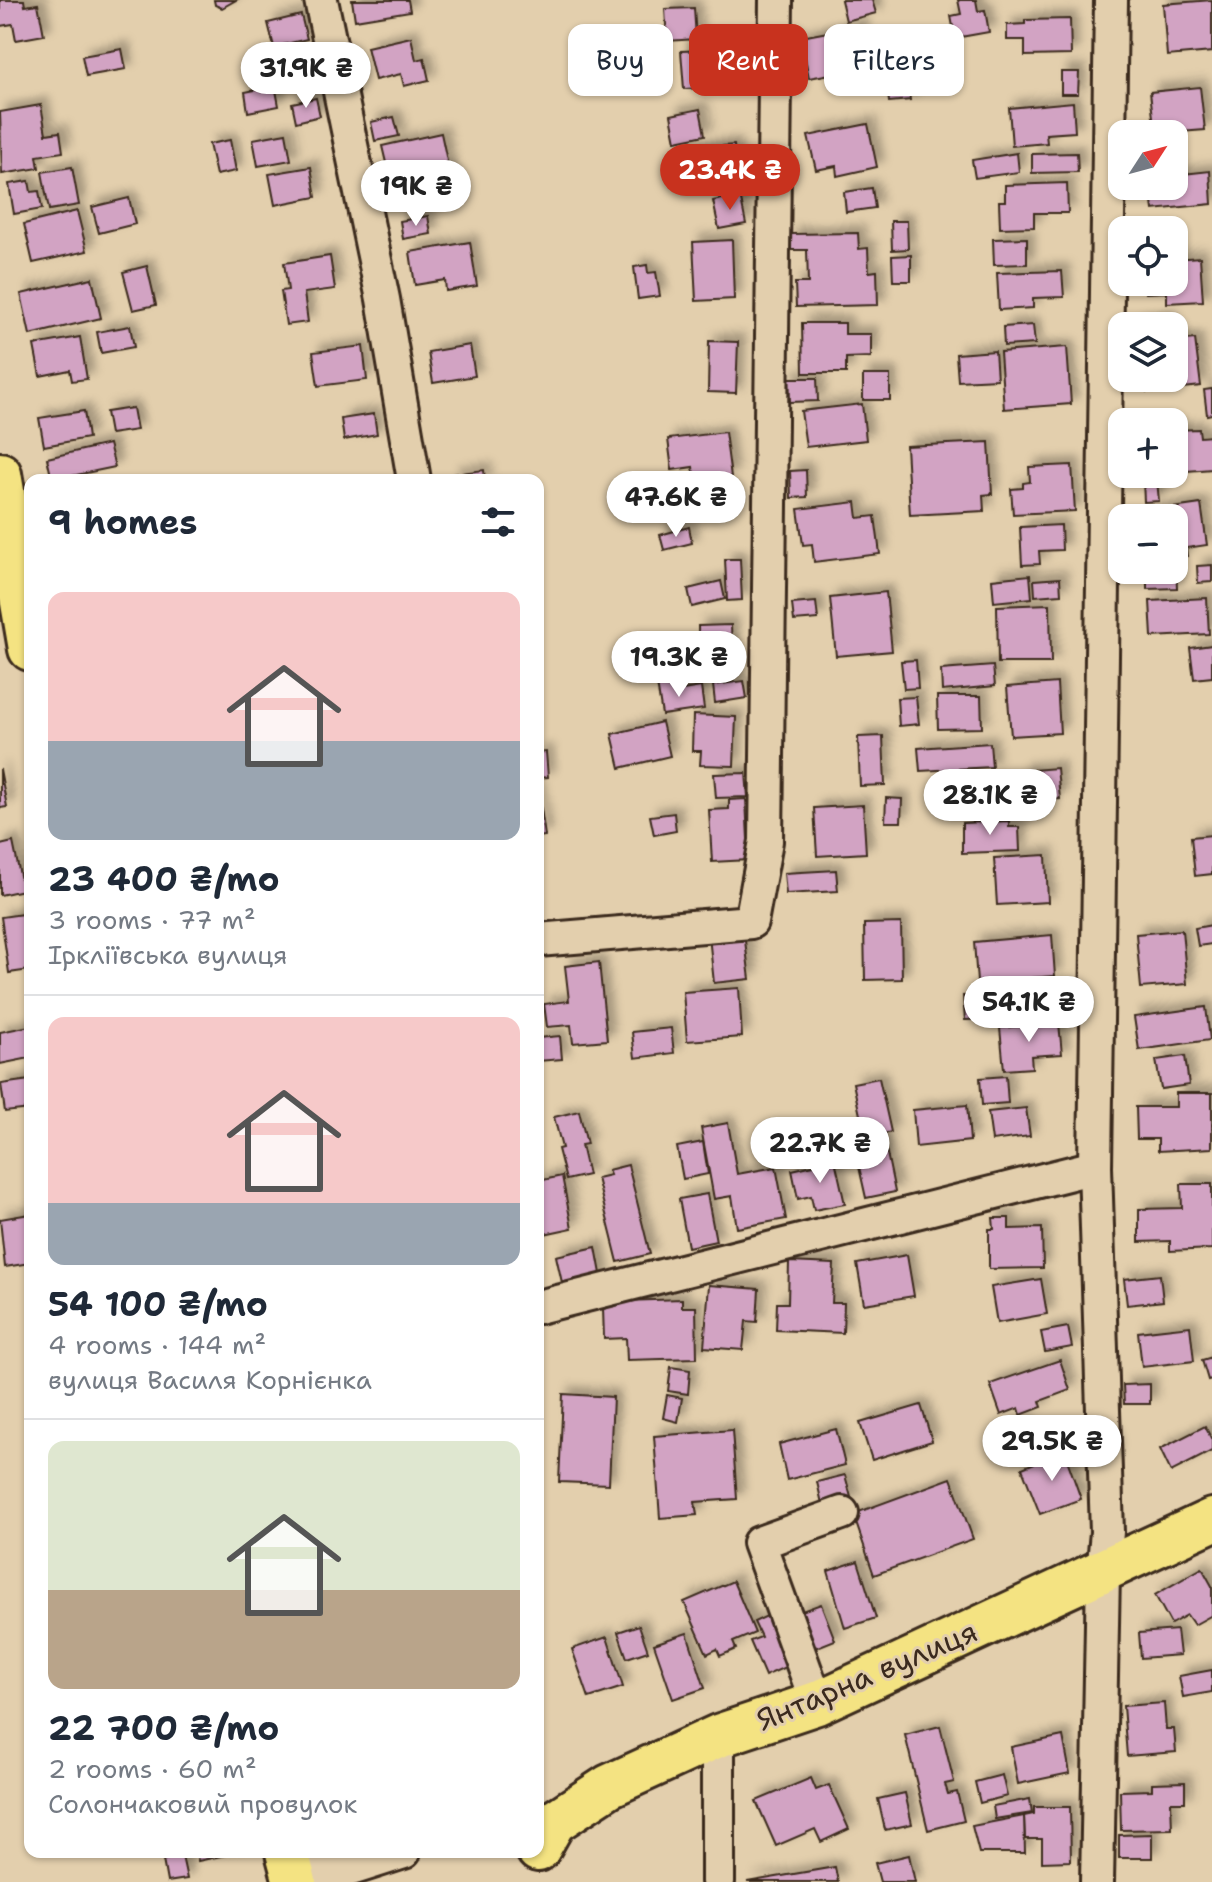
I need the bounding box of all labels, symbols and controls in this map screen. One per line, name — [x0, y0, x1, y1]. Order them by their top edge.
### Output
chip: Buy — [568, 24, 673, 96]
chip: Rent — [689, 24, 808, 96]
chip: Filters — [824, 24, 964, 96]
pin: 31.9K ₴ — [232, 42, 380, 110]
text: 31.9K ₴ — [259, 50, 353, 85]
north arrow — [1108, 120, 1188, 200]
map controls — [1108, 120, 1188, 584]
pin: 23.4K ₴ — [656, 144, 804, 212]
text: 23.4K ₴ — [678, 152, 782, 187]
pin: 19K ₴ — [360, 160, 472, 228]
text: 19K ₴ — [379, 168, 453, 203]
button: locate — [1108, 216, 1188, 296]
button: layers — [1108, 312, 1188, 392]
button: + — [1108, 408, 1188, 488]
pin: 47.6K ₴ — [602, 471, 750, 539]
text: 47.6K ₴ — [625, 479, 727, 514]
text: 9 homes — [48, 499, 197, 545]
icon: filters — [476, 500, 520, 544]
button: − — [1108, 504, 1188, 584]
pin: 19.3K ₴ — [605, 631, 753, 699]
text: 19.3K ₴ — [630, 639, 728, 674]
icon: home — [212, 644, 356, 788]
pin: 28.1K ₴ — [916, 769, 1064, 837]
text: 28.1K ₴ — [942, 777, 1038, 812]
text: 23 400 ₴/mo — [48, 856, 280, 902]
text: 3 rooms · 77 m² — [48, 902, 256, 937]
text: Іркліївська вулиця — [48, 937, 288, 972]
pin: 54.1K ₴ — [955, 976, 1103, 1044]
text: 54.1K ₴ — [982, 984, 1076, 1019]
icon: home — [212, 1069, 356, 1213]
pin: 22.7K ₴ — [746, 1117, 894, 1185]
text: 22.7K ₴ — [768, 1125, 872, 1160]
text: 54 100 ₴/mo — [48, 1281, 268, 1327]
text: 4 rooms · 144 m² — [48, 1327, 266, 1362]
text: вулиця Василя Корнієнка — [48, 1362, 372, 1397]
pin: 29.5K ₴ — [978, 1415, 1126, 1483]
text: 29.5K ₴ — [1000, 1423, 1104, 1458]
icon: home — [212, 1493, 356, 1637]
street label: Янтарна вулиця — [750, 1611, 984, 1741]
text: 22 700 ₴/mo — [48, 1705, 279, 1751]
text: 2 rooms · 60 m² — [48, 1751, 257, 1786]
text: Солончаковий провулок — [48, 1786, 357, 1821]

